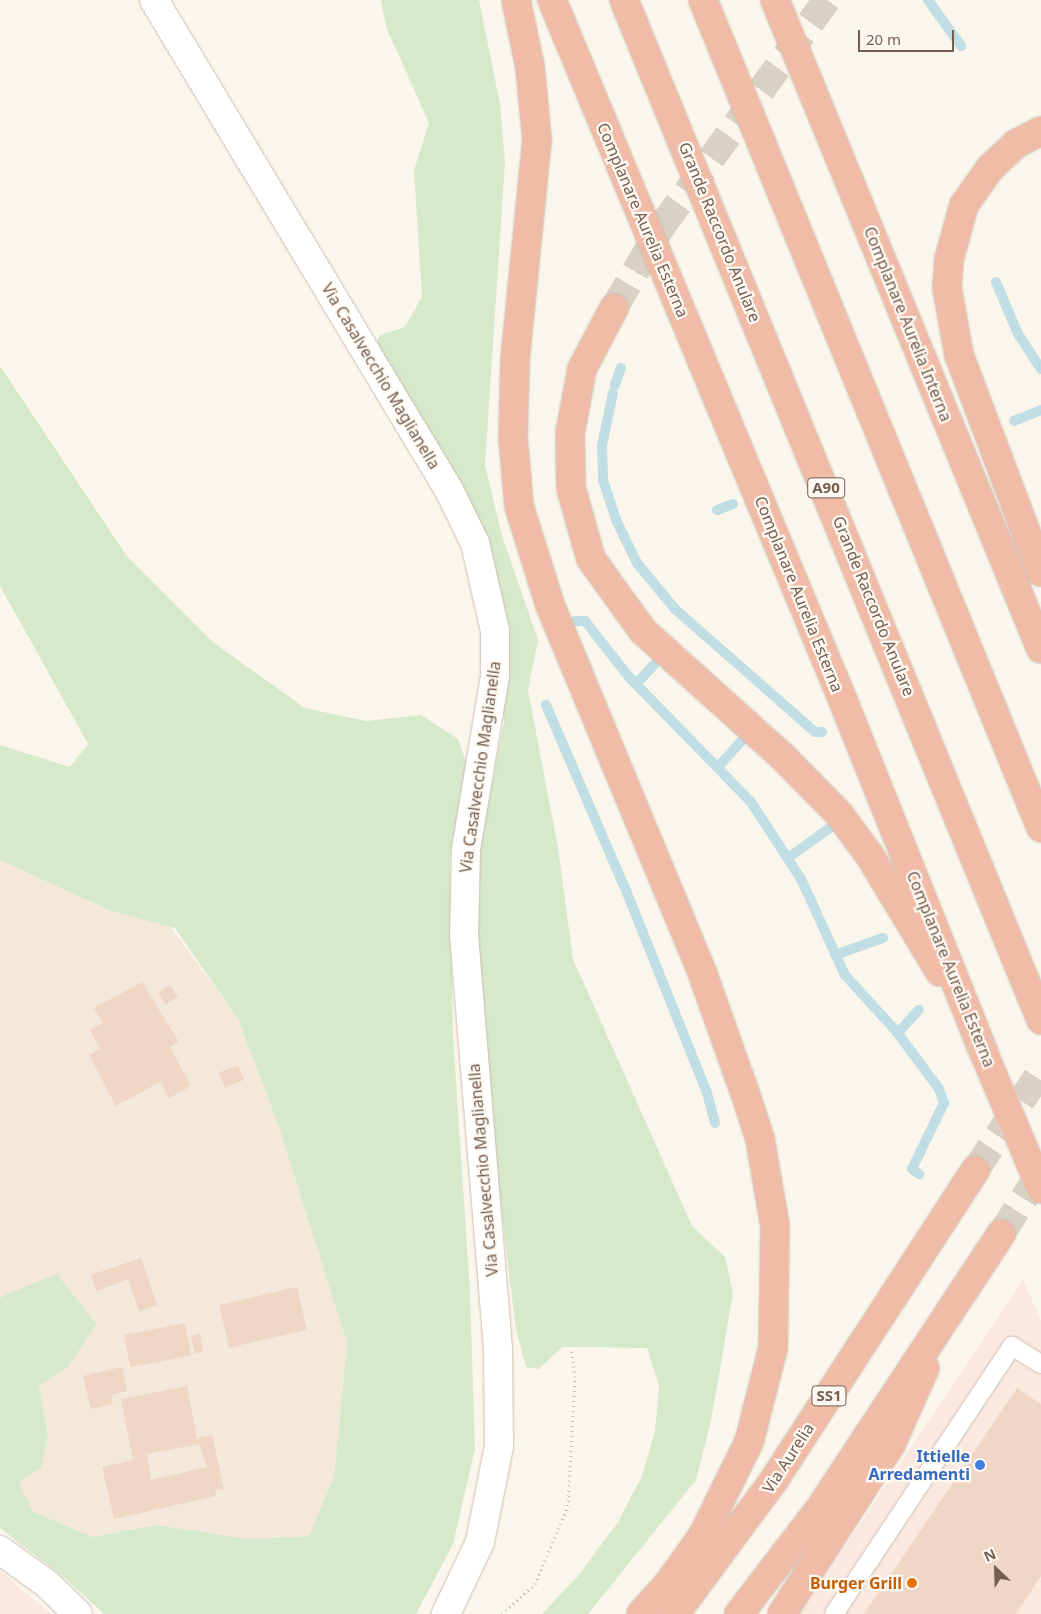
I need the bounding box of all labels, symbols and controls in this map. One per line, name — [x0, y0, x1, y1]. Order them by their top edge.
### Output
scale bar — [861, 20, 957, 52]
text: 20 m — [866, 29, 901, 49]
street label: Complanare Aurelia Esterna — [593, 120, 693, 320]
street label: Grande Raccordo Anulare — [675, 139, 765, 325]
street label: Complanare Aurelia Interna — [860, 224, 956, 424]
street label: Via Casalvecchio Maglianella — [318, 279, 444, 473]
road number: A90 — [806, 476, 846, 500]
street label: Complanare Aurelia Esterna — [751, 493, 847, 695]
street label: Grande Raccordo Anulare — [829, 513, 919, 699]
street label: Via Casalvecchio Maglianella — [456, 660, 504, 874]
street label: Complanare Aurelia Esterna — [903, 868, 999, 1070]
street label: Via Casalvecchio Maglianella — [464, 1063, 502, 1277]
road number: SS1 — [810, 1384, 848, 1408]
street label: Via Aurelia — [758, 1419, 818, 1497]
place label: Ittielle Arredamenti — [868, 1446, 970, 1484]
marker: Ittielle Arredamenti — [974, 1459, 986, 1471]
north arrow — [971, 1544, 1021, 1594]
text: N — [981, 1544, 999, 1566]
place label: Burger Grill — [810, 1573, 902, 1593]
marker: Burger Grill — [906, 1577, 918, 1589]

